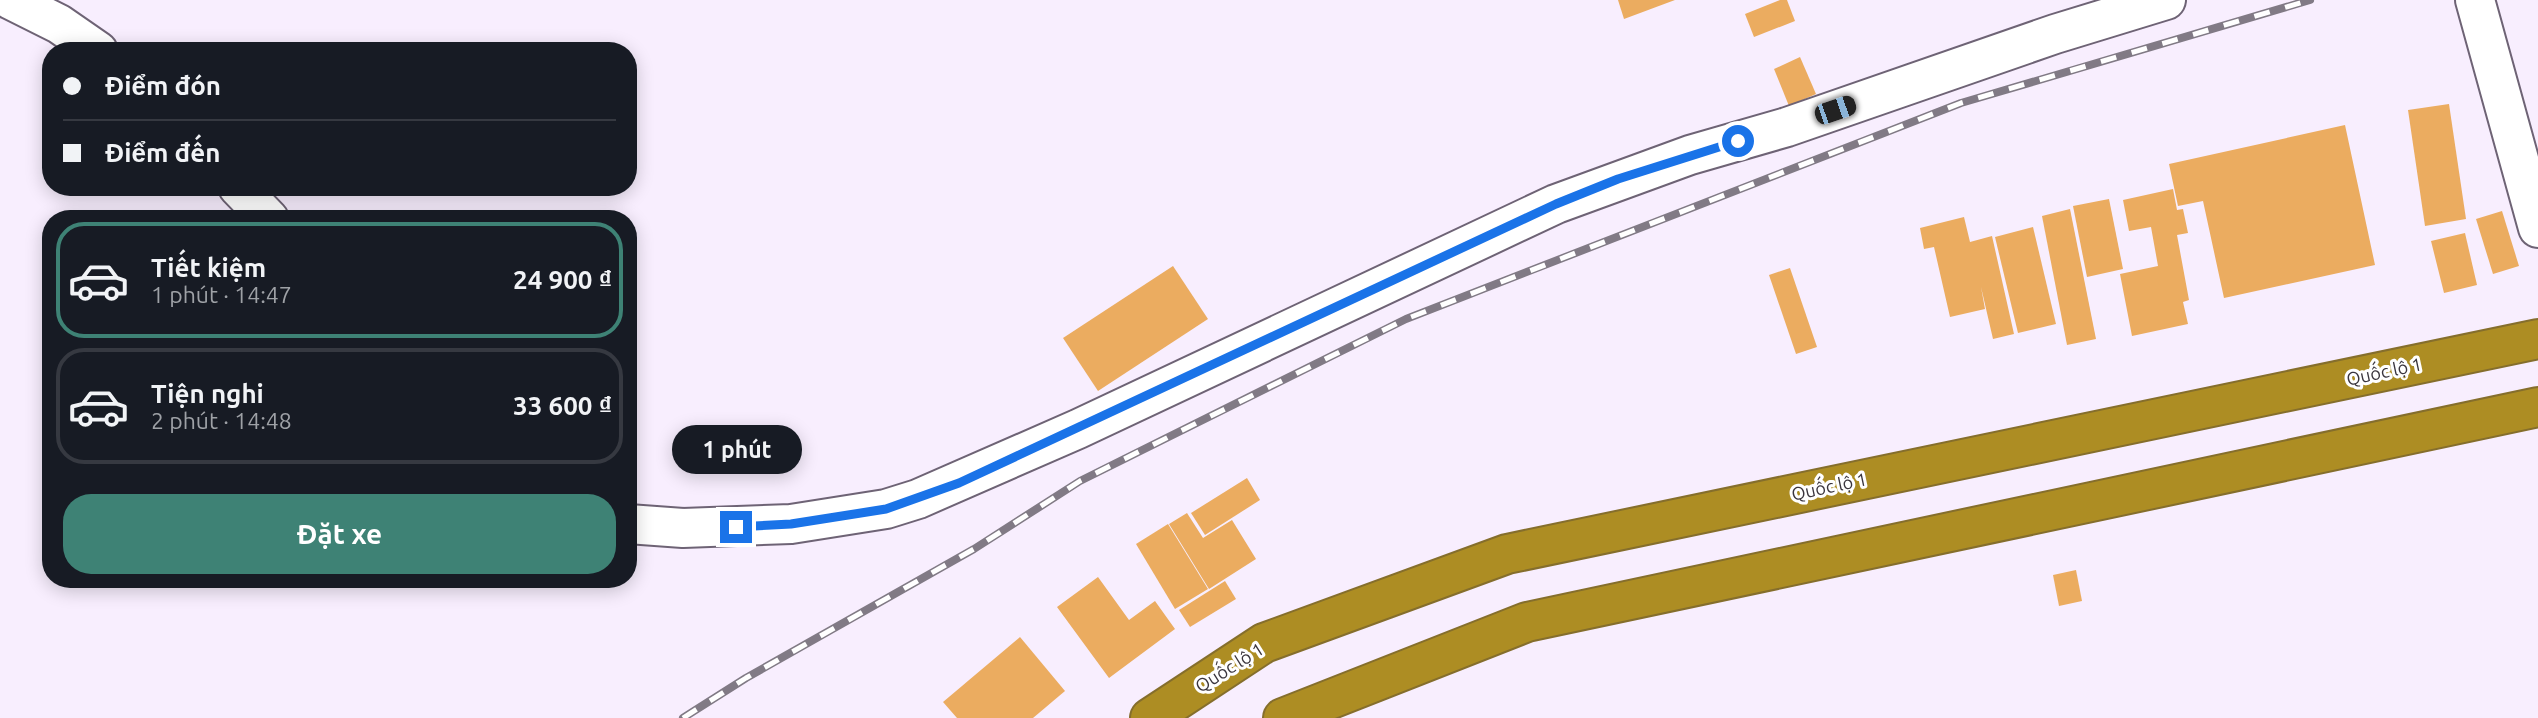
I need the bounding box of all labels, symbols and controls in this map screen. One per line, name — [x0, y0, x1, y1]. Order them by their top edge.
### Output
text: Điểm đón — [105, 71, 221, 100]
car — [1812, 93, 1859, 127]
route start — [1722, 125, 1754, 157]
text: Điểm đến — [105, 138, 220, 167]
icon: car — [67, 249, 130, 312]
text: Tiết kiệm — [151, 253, 266, 282]
text: 24 900 ₫ — [513, 265, 612, 294]
text: 1 phút · 14:47 — [151, 282, 292, 307]
street label: Quốc lộ 1 — [2344, 351, 2424, 390]
icon: car — [67, 375, 130, 438]
text: Tiện nghi — [151, 379, 264, 408]
text: 33 600 ₫ — [513, 391, 612, 420]
text: 2 phút · 14:48 — [151, 408, 292, 433]
callout: 1 phút — [671, 426, 801, 475]
text: 1 phút — [702, 437, 772, 462]
street label: Quốc lộ 1 — [1789, 466, 1869, 505]
button: Đặt xe — [63, 494, 616, 574]
route end — [720, 511, 752, 543]
street label: Quốc lộ 1 — [1190, 636, 1267, 697]

